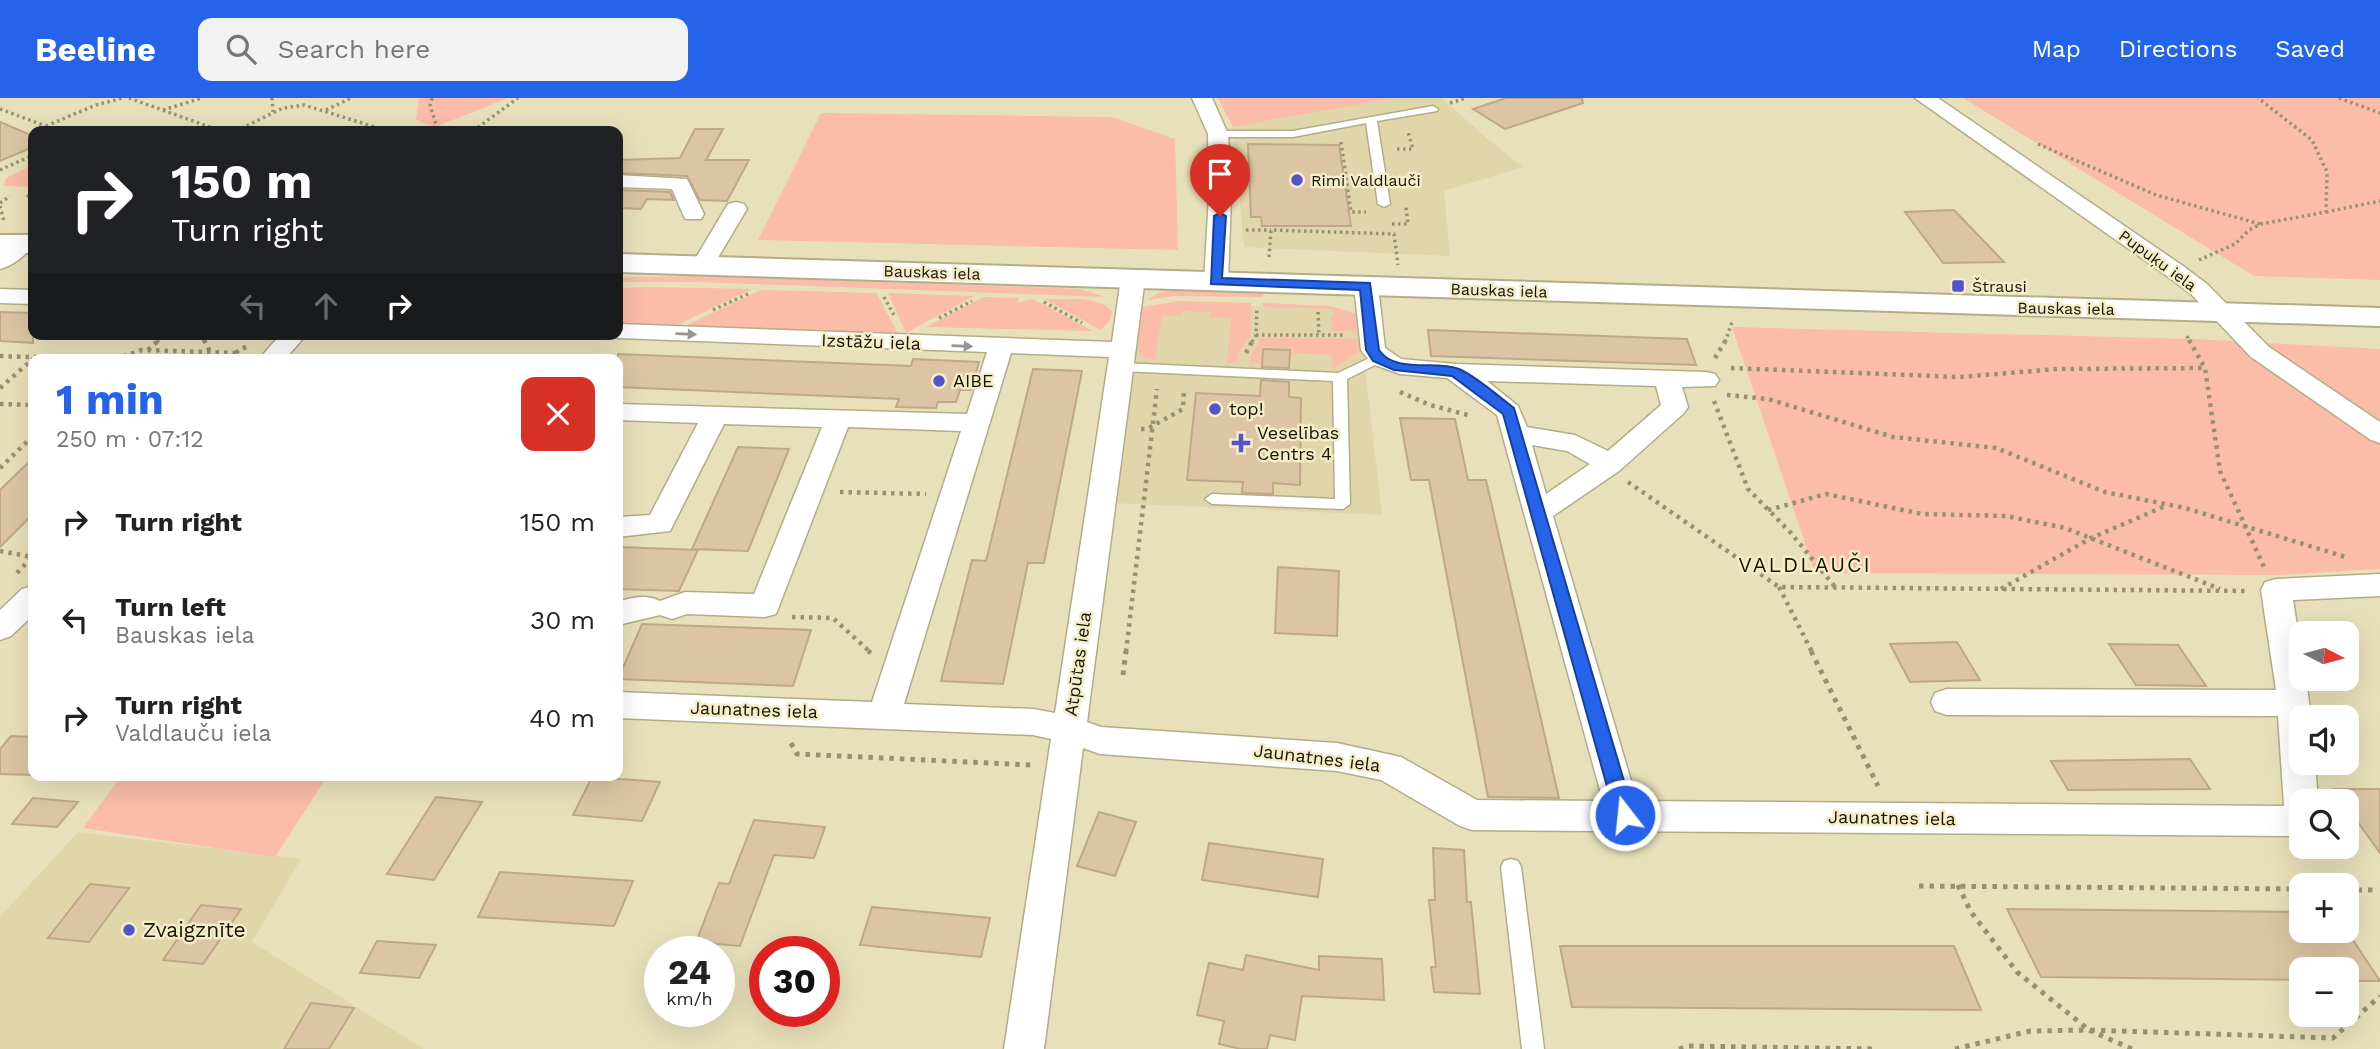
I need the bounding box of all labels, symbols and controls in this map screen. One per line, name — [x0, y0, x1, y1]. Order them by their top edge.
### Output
search box — [198, 18, 688, 81]
text: Beeline — [35, 30, 156, 69]
icon: search — [222, 30, 260, 68]
text: Search here — [278, 34, 430, 64]
text: Map — [2032, 35, 2081, 63]
text: Directions — [2119, 35, 2237, 63]
text: Saved — [2275, 35, 2345, 63]
pin — [1190, 144, 1250, 216]
text: 150 m — [171, 152, 312, 210]
icon: right — [56, 154, 147, 245]
icon: arrive — [1201, 155, 1239, 193]
place label: Rimi Valdlauči — [1311, 171, 1421, 190]
marker: Rimi Valdlauči — [1289, 172, 1305, 188]
text: Turn right — [171, 211, 323, 249]
street label: Pupuķu iela — [2115, 226, 2200, 295]
street label: Bauskas iela — [883, 261, 981, 284]
place label: Štrausi — [1972, 277, 2027, 296]
marker: Štrausi — [1950, 278, 1966, 294]
street label: Bauskas iela — [1450, 279, 1548, 302]
icon: left — [234, 287, 272, 325]
icon: ahead — [307, 287, 345, 325]
icon: right — [380, 287, 418, 325]
street label: Bauskas iela — [2017, 298, 2115, 319]
one-way arrow — [675, 328, 697, 339]
street label: Izstāžu iela — [821, 329, 921, 354]
one-way arrow — [951, 340, 973, 351]
place label: AIBE — [953, 370, 993, 391]
marker: AIBE — [931, 373, 947, 389]
text: 1 min — [56, 375, 164, 424]
button: close — [521, 377, 595, 451]
place label: top! — [1229, 398, 1264, 419]
marker: top! — [1207, 401, 1223, 417]
place label: Veselības Centrs 4 — [1257, 422, 1339, 464]
text: 250 m · 07:12 — [56, 426, 204, 453]
marker: Veselības Centrs 4 — [1231, 433, 1251, 453]
icon: right — [56, 503, 94, 541]
text: Turn right — [115, 507, 242, 537]
text: 150 m — [520, 507, 595, 537]
district label: VALDLAUČI — [1738, 552, 1872, 577]
text: Turn left — [115, 592, 226, 622]
icon: left — [56, 601, 94, 639]
text: 30 m — [530, 605, 595, 635]
street label: Atpūtas iela — [1060, 610, 1095, 718]
north arrow — [2289, 621, 2359, 691]
map controls — [2289, 621, 2359, 1027]
text: Bauskas iela — [115, 622, 255, 649]
text: Turn right — [115, 690, 242, 720]
street label: Jaunatnes iela — [690, 697, 818, 722]
icon: right — [56, 699, 94, 737]
text: 40 m — [529, 703, 595, 733]
button: sound — [2289, 705, 2359, 775]
text: Valdlauču iela — [115, 720, 272, 747]
street label: Jaunatnes iela — [1252, 739, 1382, 776]
position arrow — [1588, 778, 1662, 852]
button: search — [2289, 789, 2359, 859]
street label: Jaunatnes iela — [1828, 806, 1956, 829]
button: + — [2289, 873, 2359, 943]
place label: Zvaigznīte — [143, 917, 246, 942]
marker: Zvaigznīte — [121, 922, 137, 938]
speed limit sign: 30 — [749, 936, 840, 1027]
text: 24 — [668, 951, 711, 993]
button: − — [2289, 957, 2359, 1027]
text: km/h — [666, 988, 713, 1009]

